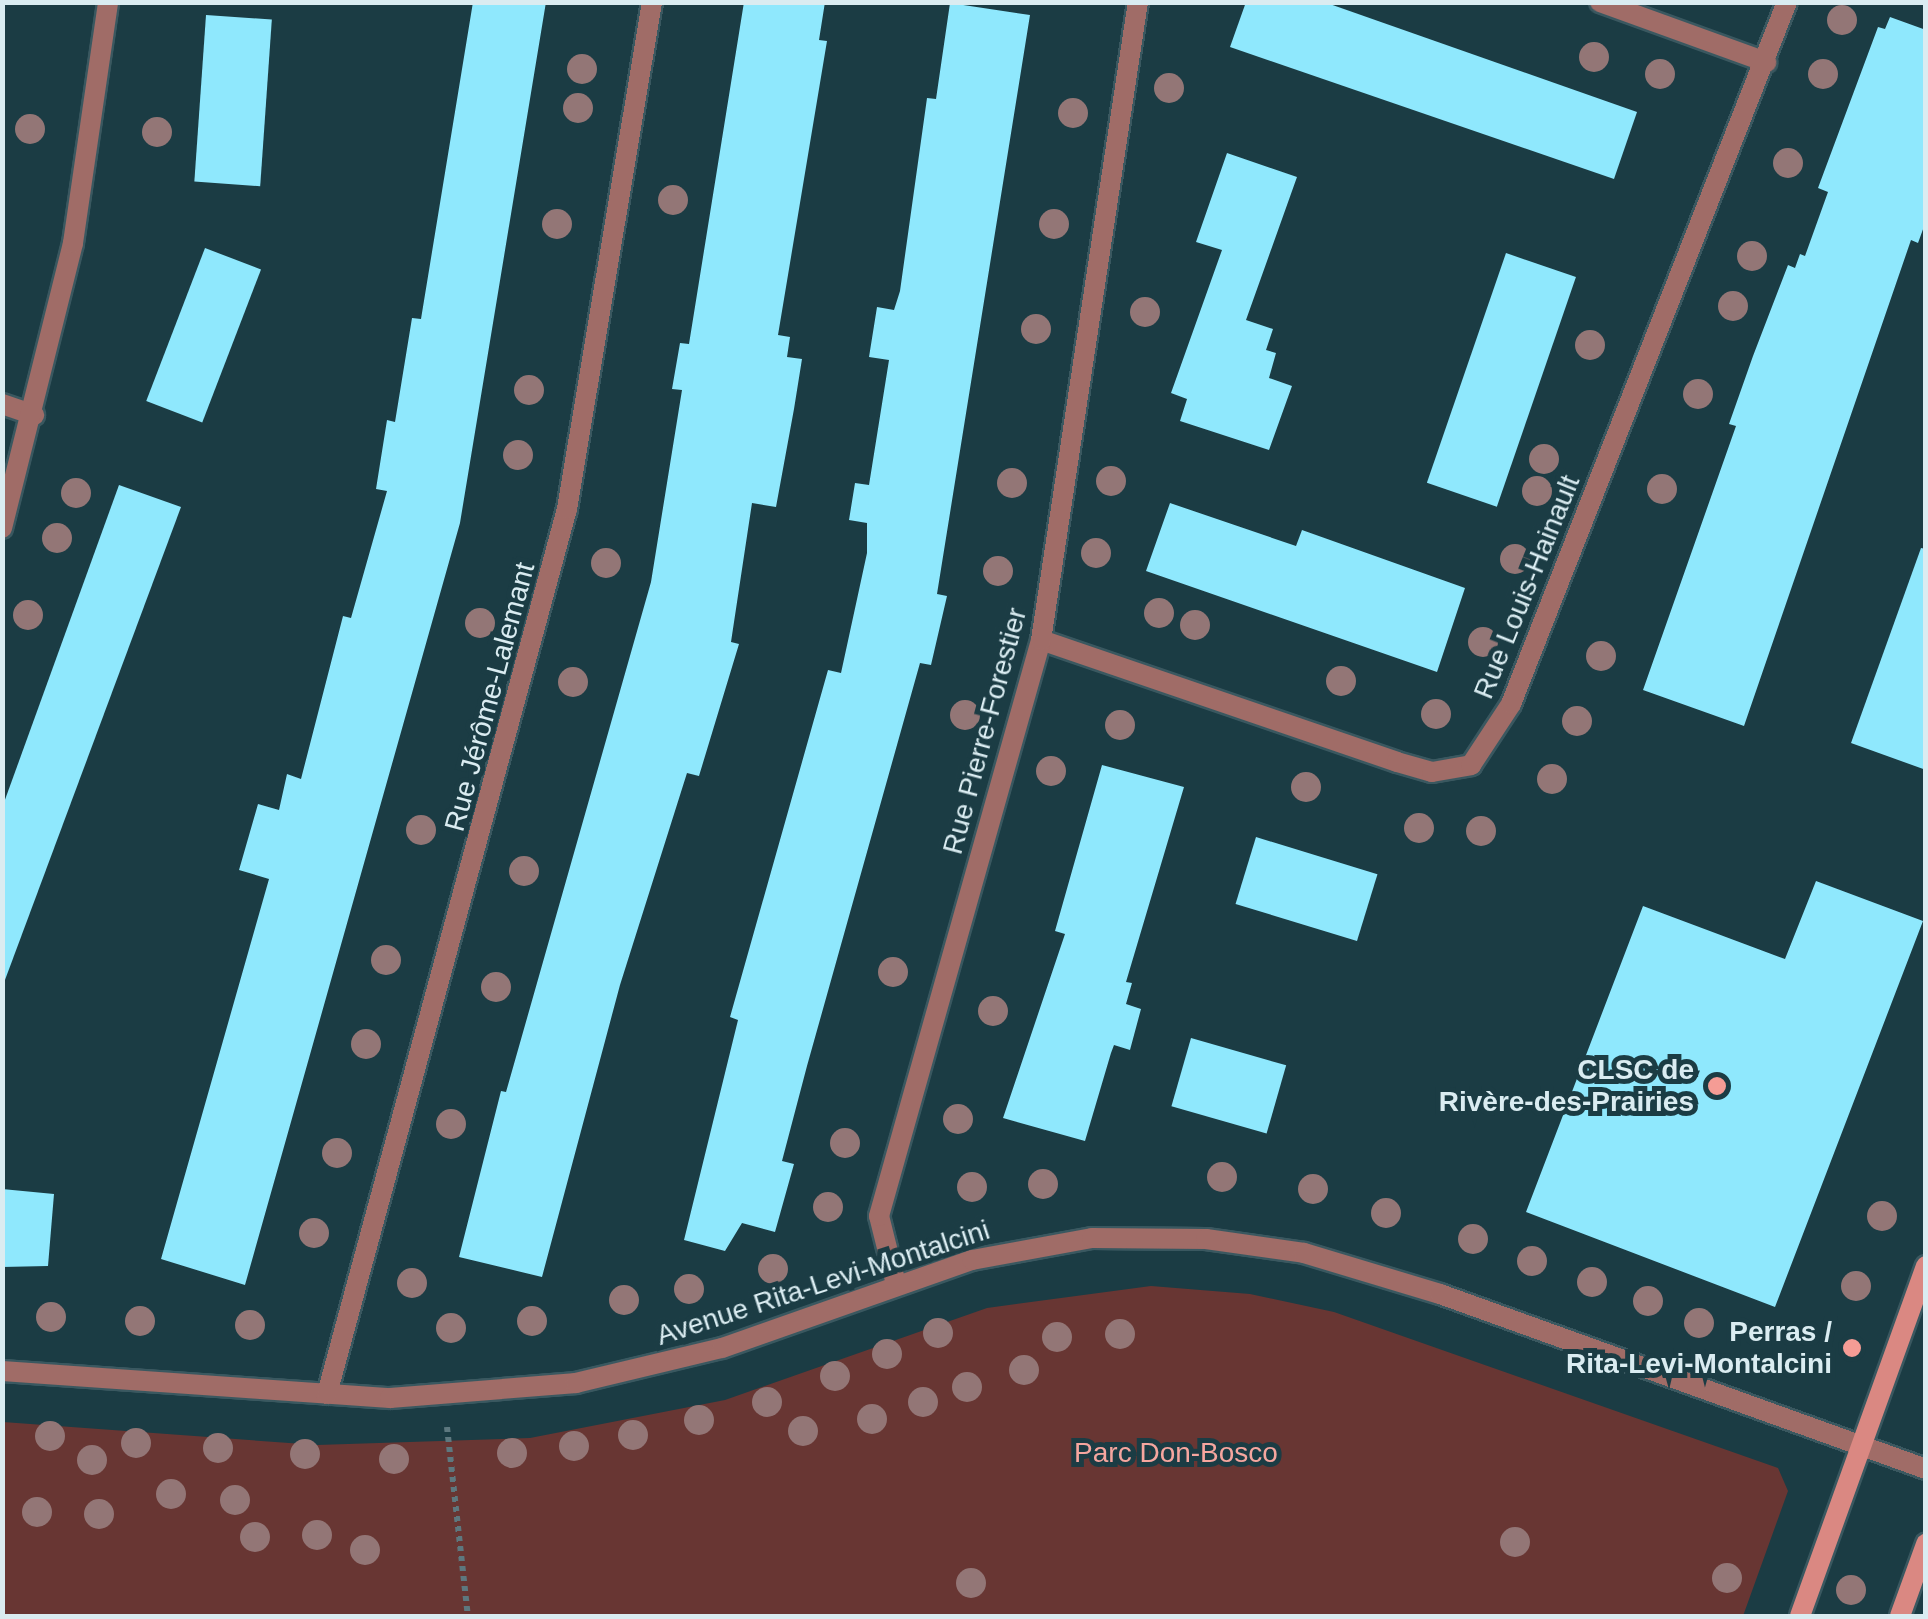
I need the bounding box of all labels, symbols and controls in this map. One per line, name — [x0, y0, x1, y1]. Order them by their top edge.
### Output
street label: Rue Louis-Hainault — [1467, 470, 1587, 704]
street label: Rue Jérôme-Lalemant — [438, 559, 542, 835]
street label: Rue Pierre-Forestier — [936, 604, 1034, 858]
place label: CLSC de Rivère-des-Prairies — [1439, 1053, 1694, 1119]
marker: CLSC de Rivère-des-Prairies — [1704, 1073, 1730, 1099]
street label: Avenue Rita-Levi-Montalcini — [652, 1213, 994, 1353]
place label: Perras / Rita-Levi-Montalcini — [1566, 1315, 1832, 1381]
marker: Perras / Rita-Levi-Montalcini — [1841, 1337, 1863, 1359]
park label: Parc Don-Bosco — [1074, 1436, 1278, 1470]

